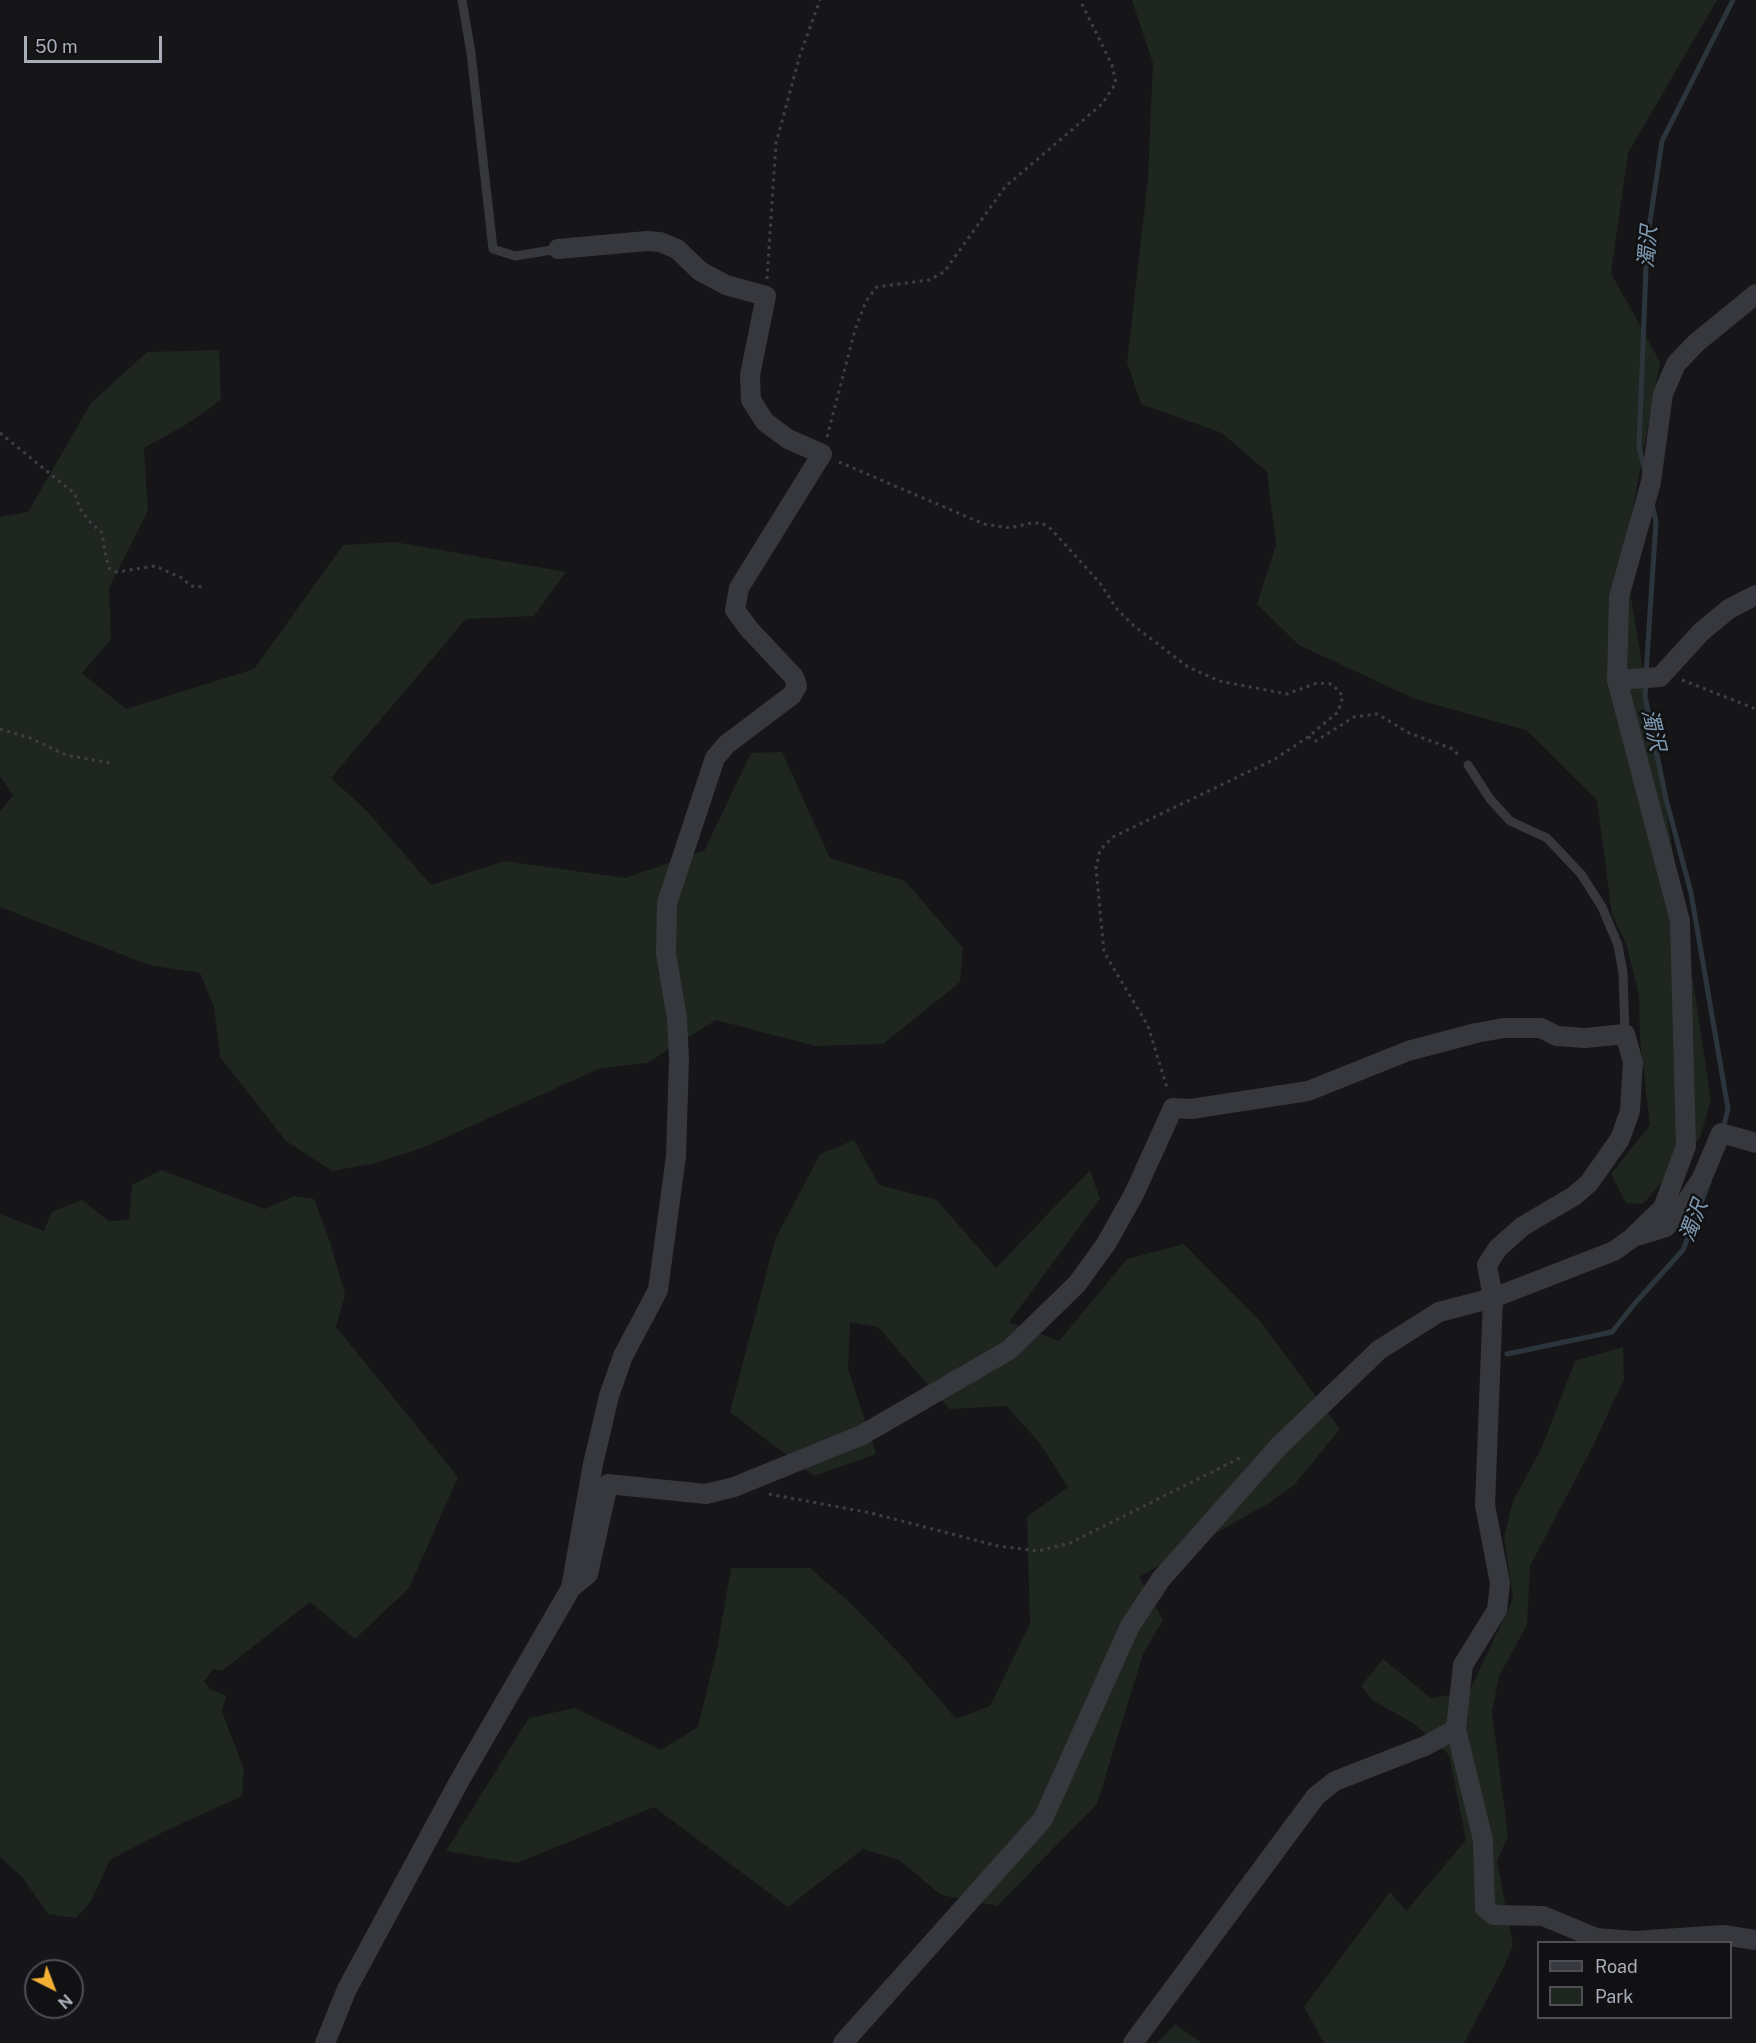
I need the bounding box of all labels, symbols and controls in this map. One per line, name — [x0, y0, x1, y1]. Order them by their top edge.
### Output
scale bar — [27, 24, 165, 62]
text: 50 m — [35, 36, 78, 57]
water label: 濁沢 — [1634, 225, 1662, 269]
water label: 濁沢 — [1636, 707, 1670, 753]
water label: 濁沢 — [1675, 1197, 1713, 1245]
legend — [1537, 1941, 1732, 2019]
text: Road — [1595, 1956, 1638, 1977]
north arrow — [24, 1959, 84, 2019]
text: Park — [1595, 1986, 1633, 2007]
text: N — [54, 1990, 76, 2013]

